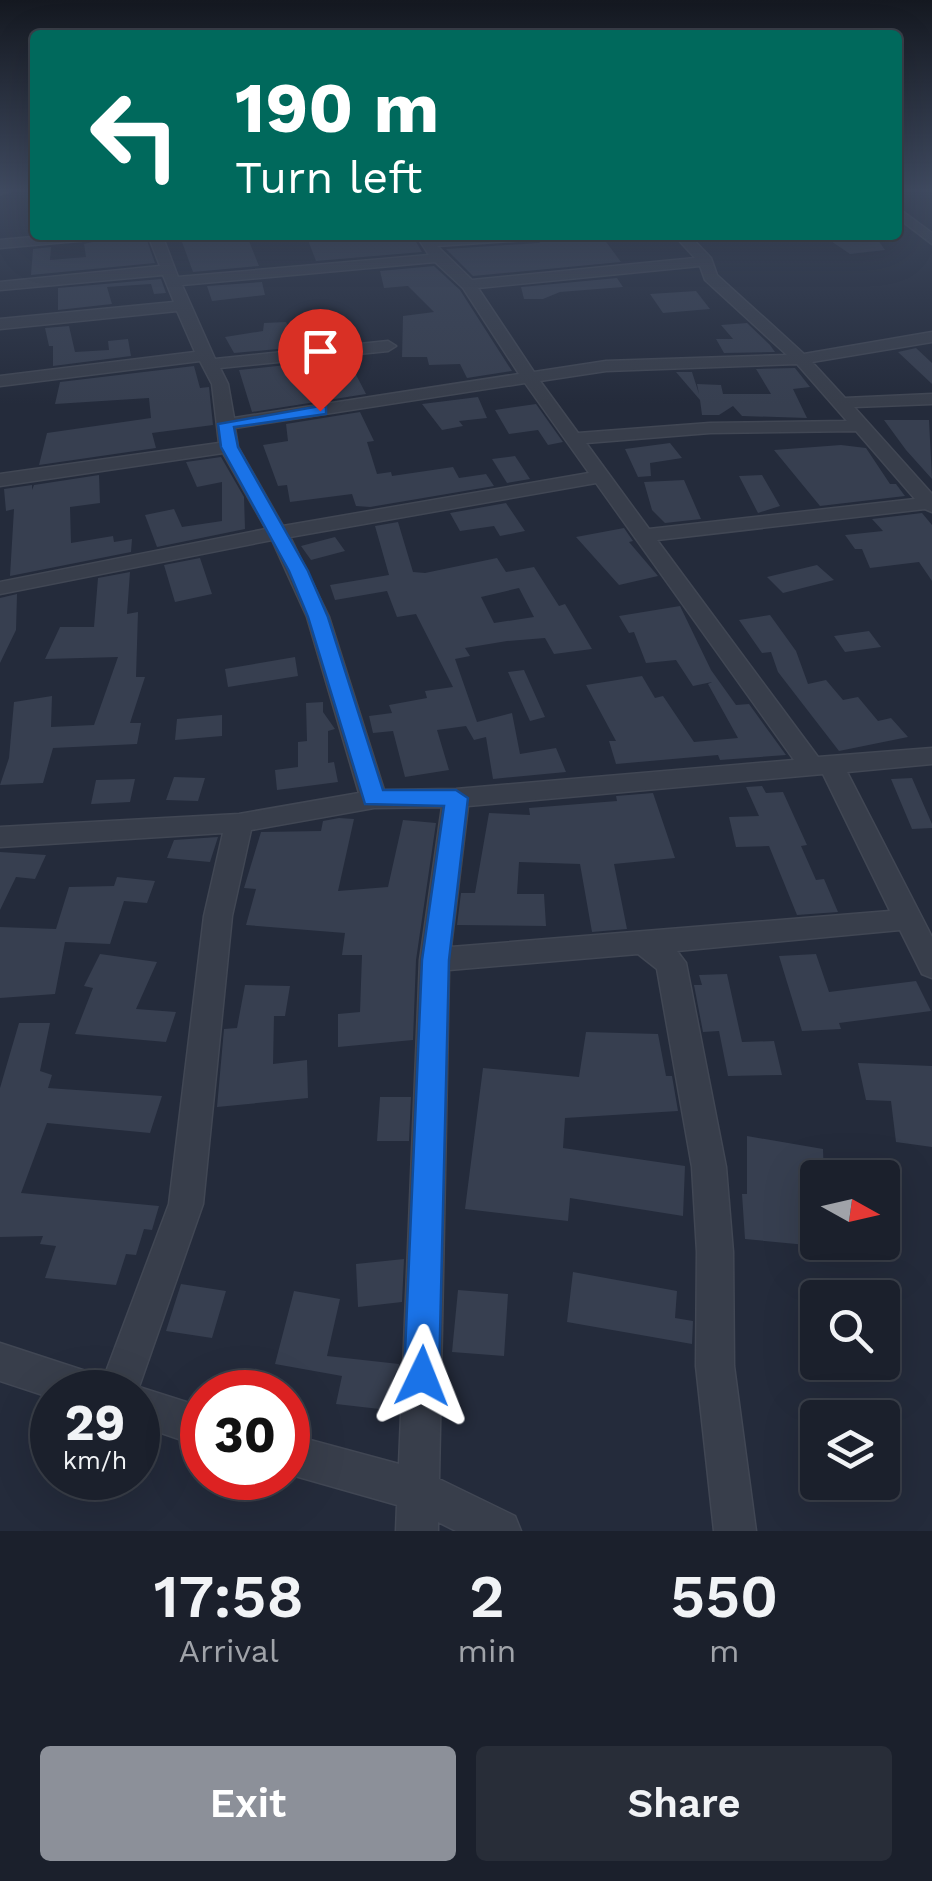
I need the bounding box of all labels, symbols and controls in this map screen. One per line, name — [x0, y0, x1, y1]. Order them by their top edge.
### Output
text: 190 m — [235, 67, 439, 149]
icon: left — [70, 70, 200, 200]
text: Turn left — [235, 151, 422, 204]
pin — [278, 309, 363, 412]
icon: arrive — [293, 324, 348, 379]
north arrow — [800, 1160, 900, 1260]
map controls — [800, 1160, 900, 1500]
button: search — [800, 1280, 900, 1380]
position arrow — [370, 1324, 474, 1428]
speed limit sign: 30 — [180, 1370, 310, 1500]
text: 29 — [65, 1393, 125, 1452]
button: layers — [800, 1400, 900, 1500]
text: km/h — [63, 1446, 127, 1475]
text: 17:58 — [154, 1561, 304, 1632]
text: 2 — [469, 1561, 505, 1632]
text: 550 — [670, 1561, 778, 1632]
text: Arrival — [179, 1632, 279, 1670]
text: min — [458, 1632, 516, 1670]
text: m — [709, 1632, 739, 1670]
button: Exit — [40, 1746, 456, 1861]
button: Share — [476, 1746, 892, 1861]

